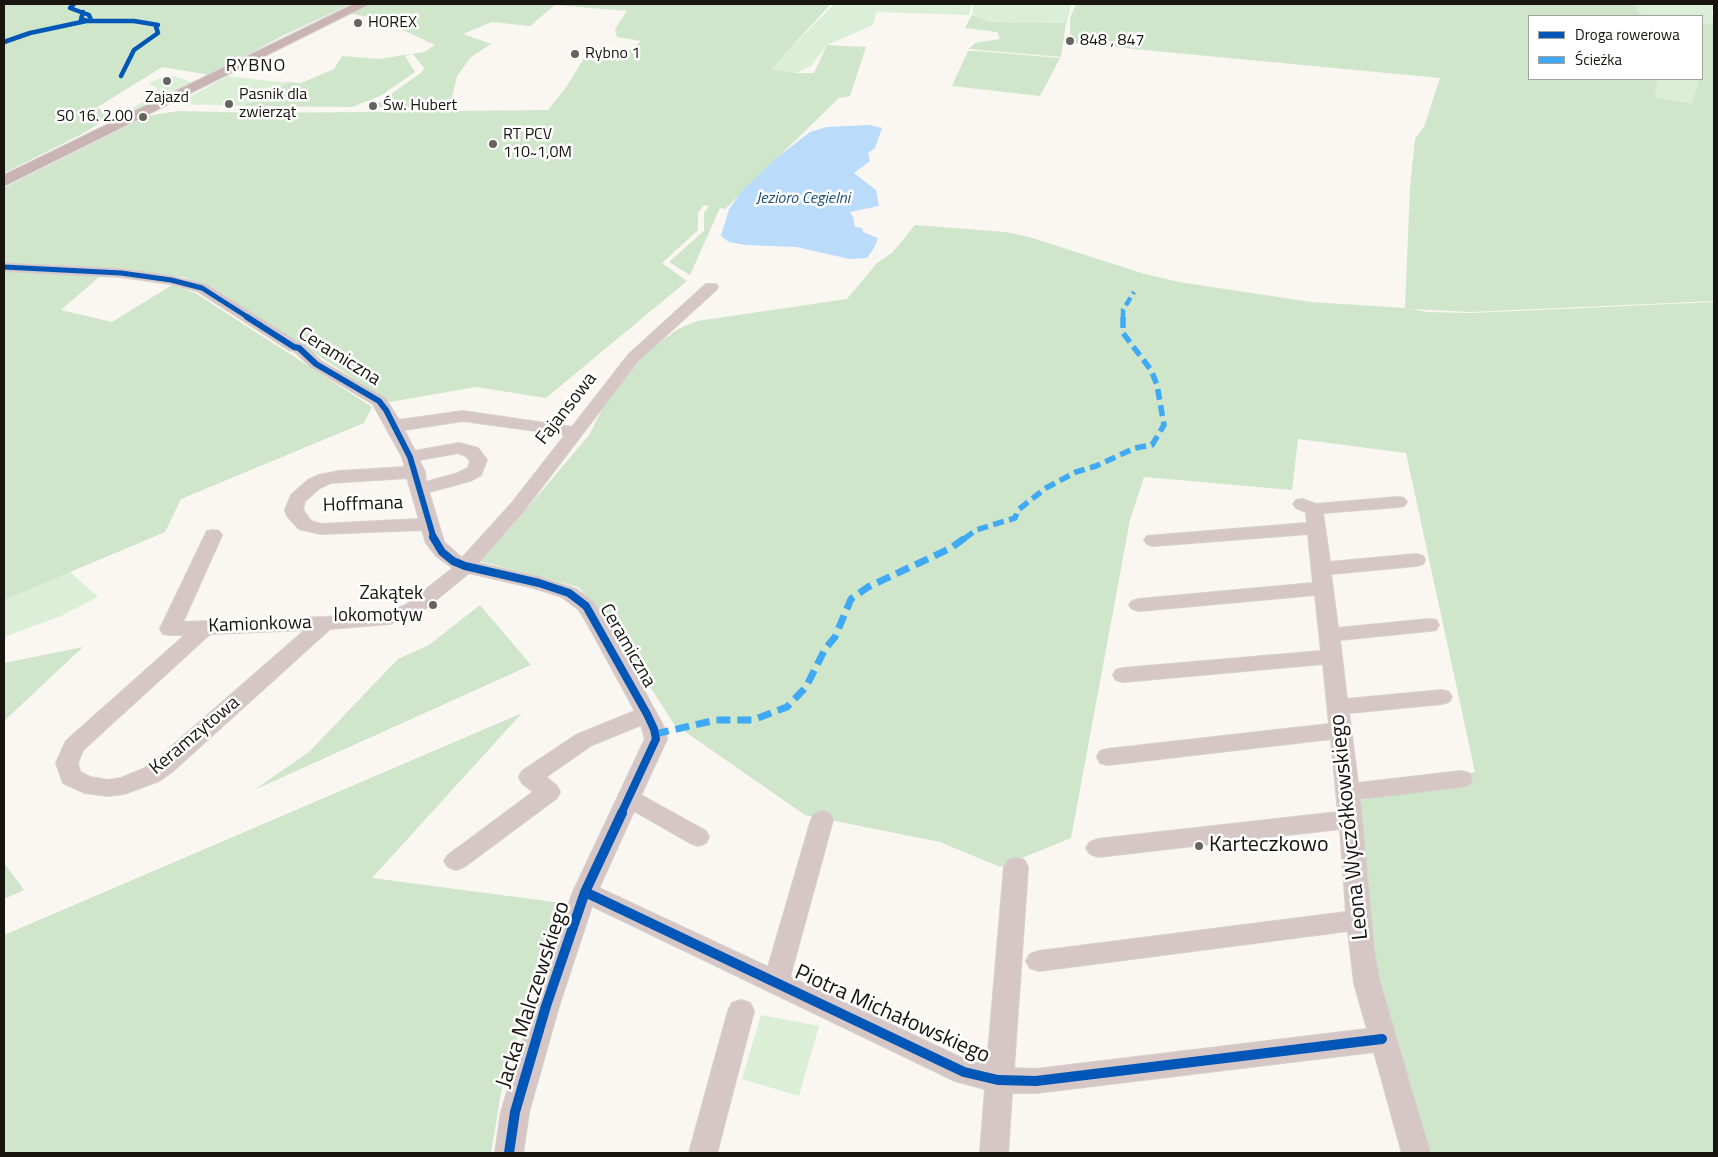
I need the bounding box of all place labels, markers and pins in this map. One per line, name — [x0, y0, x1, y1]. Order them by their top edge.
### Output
place label: HOREX — [368, 13, 417, 33]
marker: HOREX — [352, 17, 364, 29]
place label: 848 , 847 — [1080, 31, 1144, 51]
marker: 848 , 847 — [1064, 35, 1076, 47]
place label: Rybno 1 — [585, 44, 641, 64]
marker: Rybno 1 — [569, 48, 581, 60]
marker: Zajazd — [161, 75, 173, 87]
place label: Pasnik dla zwierząt — [239, 85, 307, 123]
place label: Zajazd — [145, 88, 189, 108]
place label: Św. Hubert — [383, 96, 457, 116]
marker: Pasnik dla zwierząt — [223, 98, 235, 110]
marker: Św. Hubert — [367, 100, 379, 112]
place label: S0 16. 2.00 — [57, 107, 133, 127]
marker: S0 16. 2.00 — [137, 111, 149, 123]
place label: RT PCV 110 ̴ 1,0M — [503, 125, 572, 163]
marker: RT PCV 110 ̴ 1,0M — [487, 138, 499, 150]
place label: Zakątek lokomotyw — [334, 583, 423, 627]
marker: Zakątek lokomotyw — [427, 599, 439, 611]
place label: Karteczkowo — [1209, 833, 1329, 859]
marker: Karteczkowo — [1193, 840, 1205, 852]

